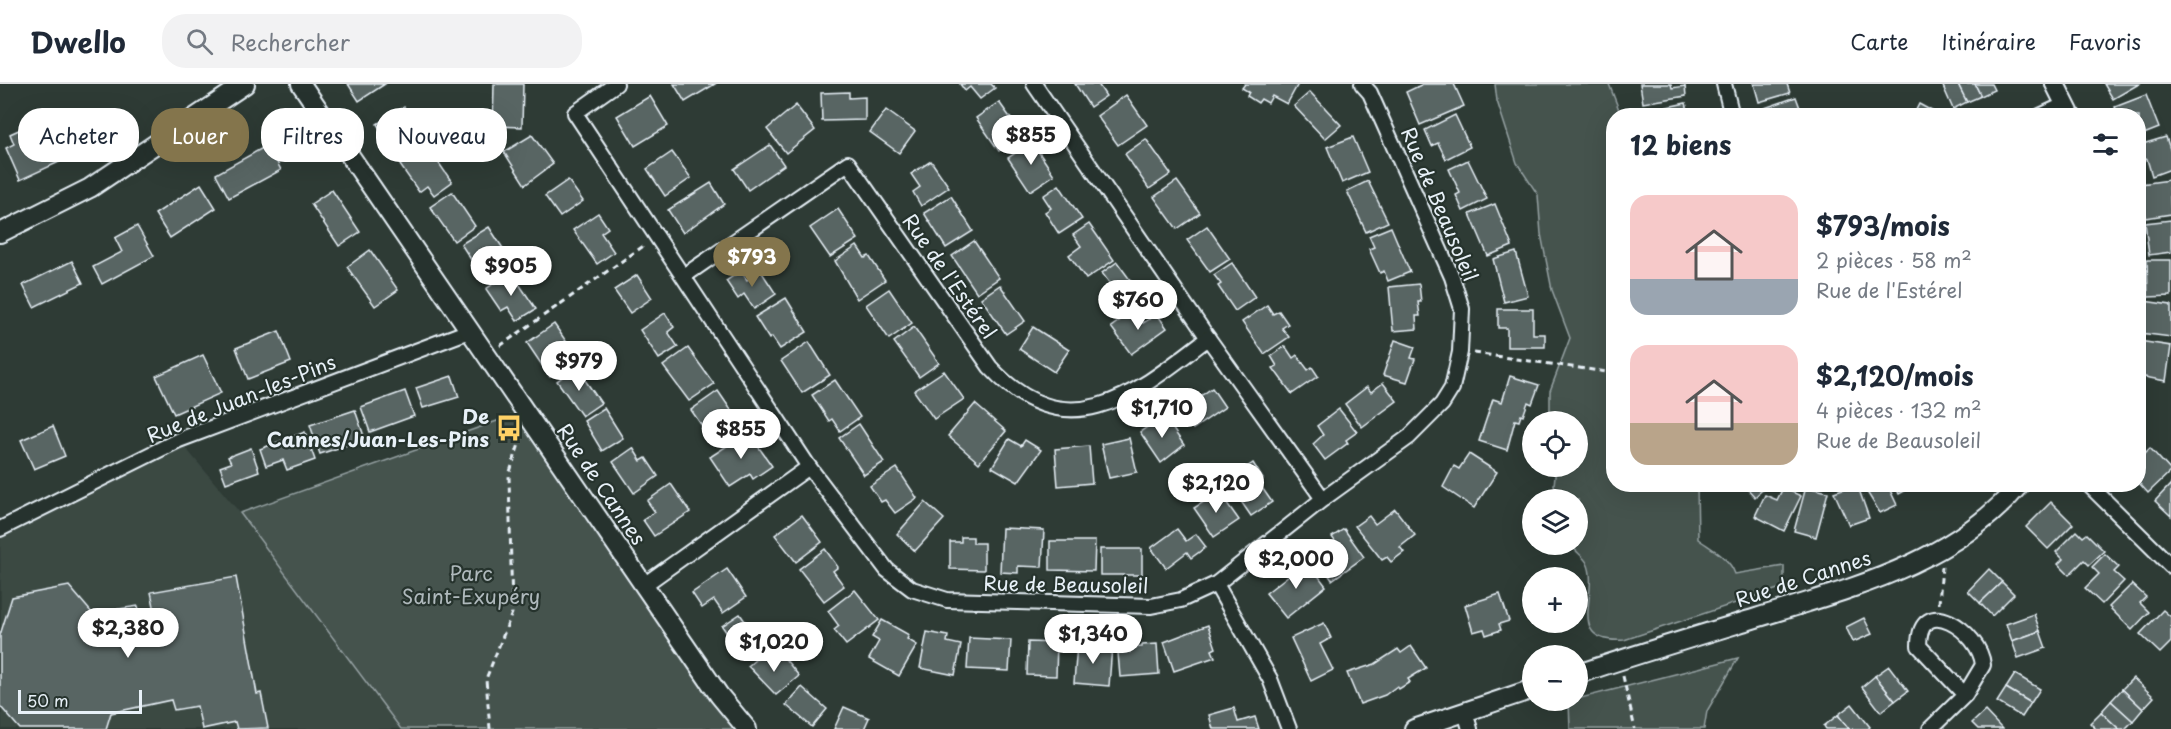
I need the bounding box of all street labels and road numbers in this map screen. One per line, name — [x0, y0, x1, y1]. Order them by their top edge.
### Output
street label: Rue de Beausoleil — [1394, 122, 1486, 286]
street label: Rue de l'Estérel — [896, 207, 1004, 345]
street label: Rue de Juan-les-Pins — [142, 346, 340, 450]
street label: Rue de Cannes — [550, 417, 654, 551]
street label: Rue de Cannes — [1731, 542, 1875, 614]
street label: Rue de Beausoleil — [983, 568, 1149, 600]

